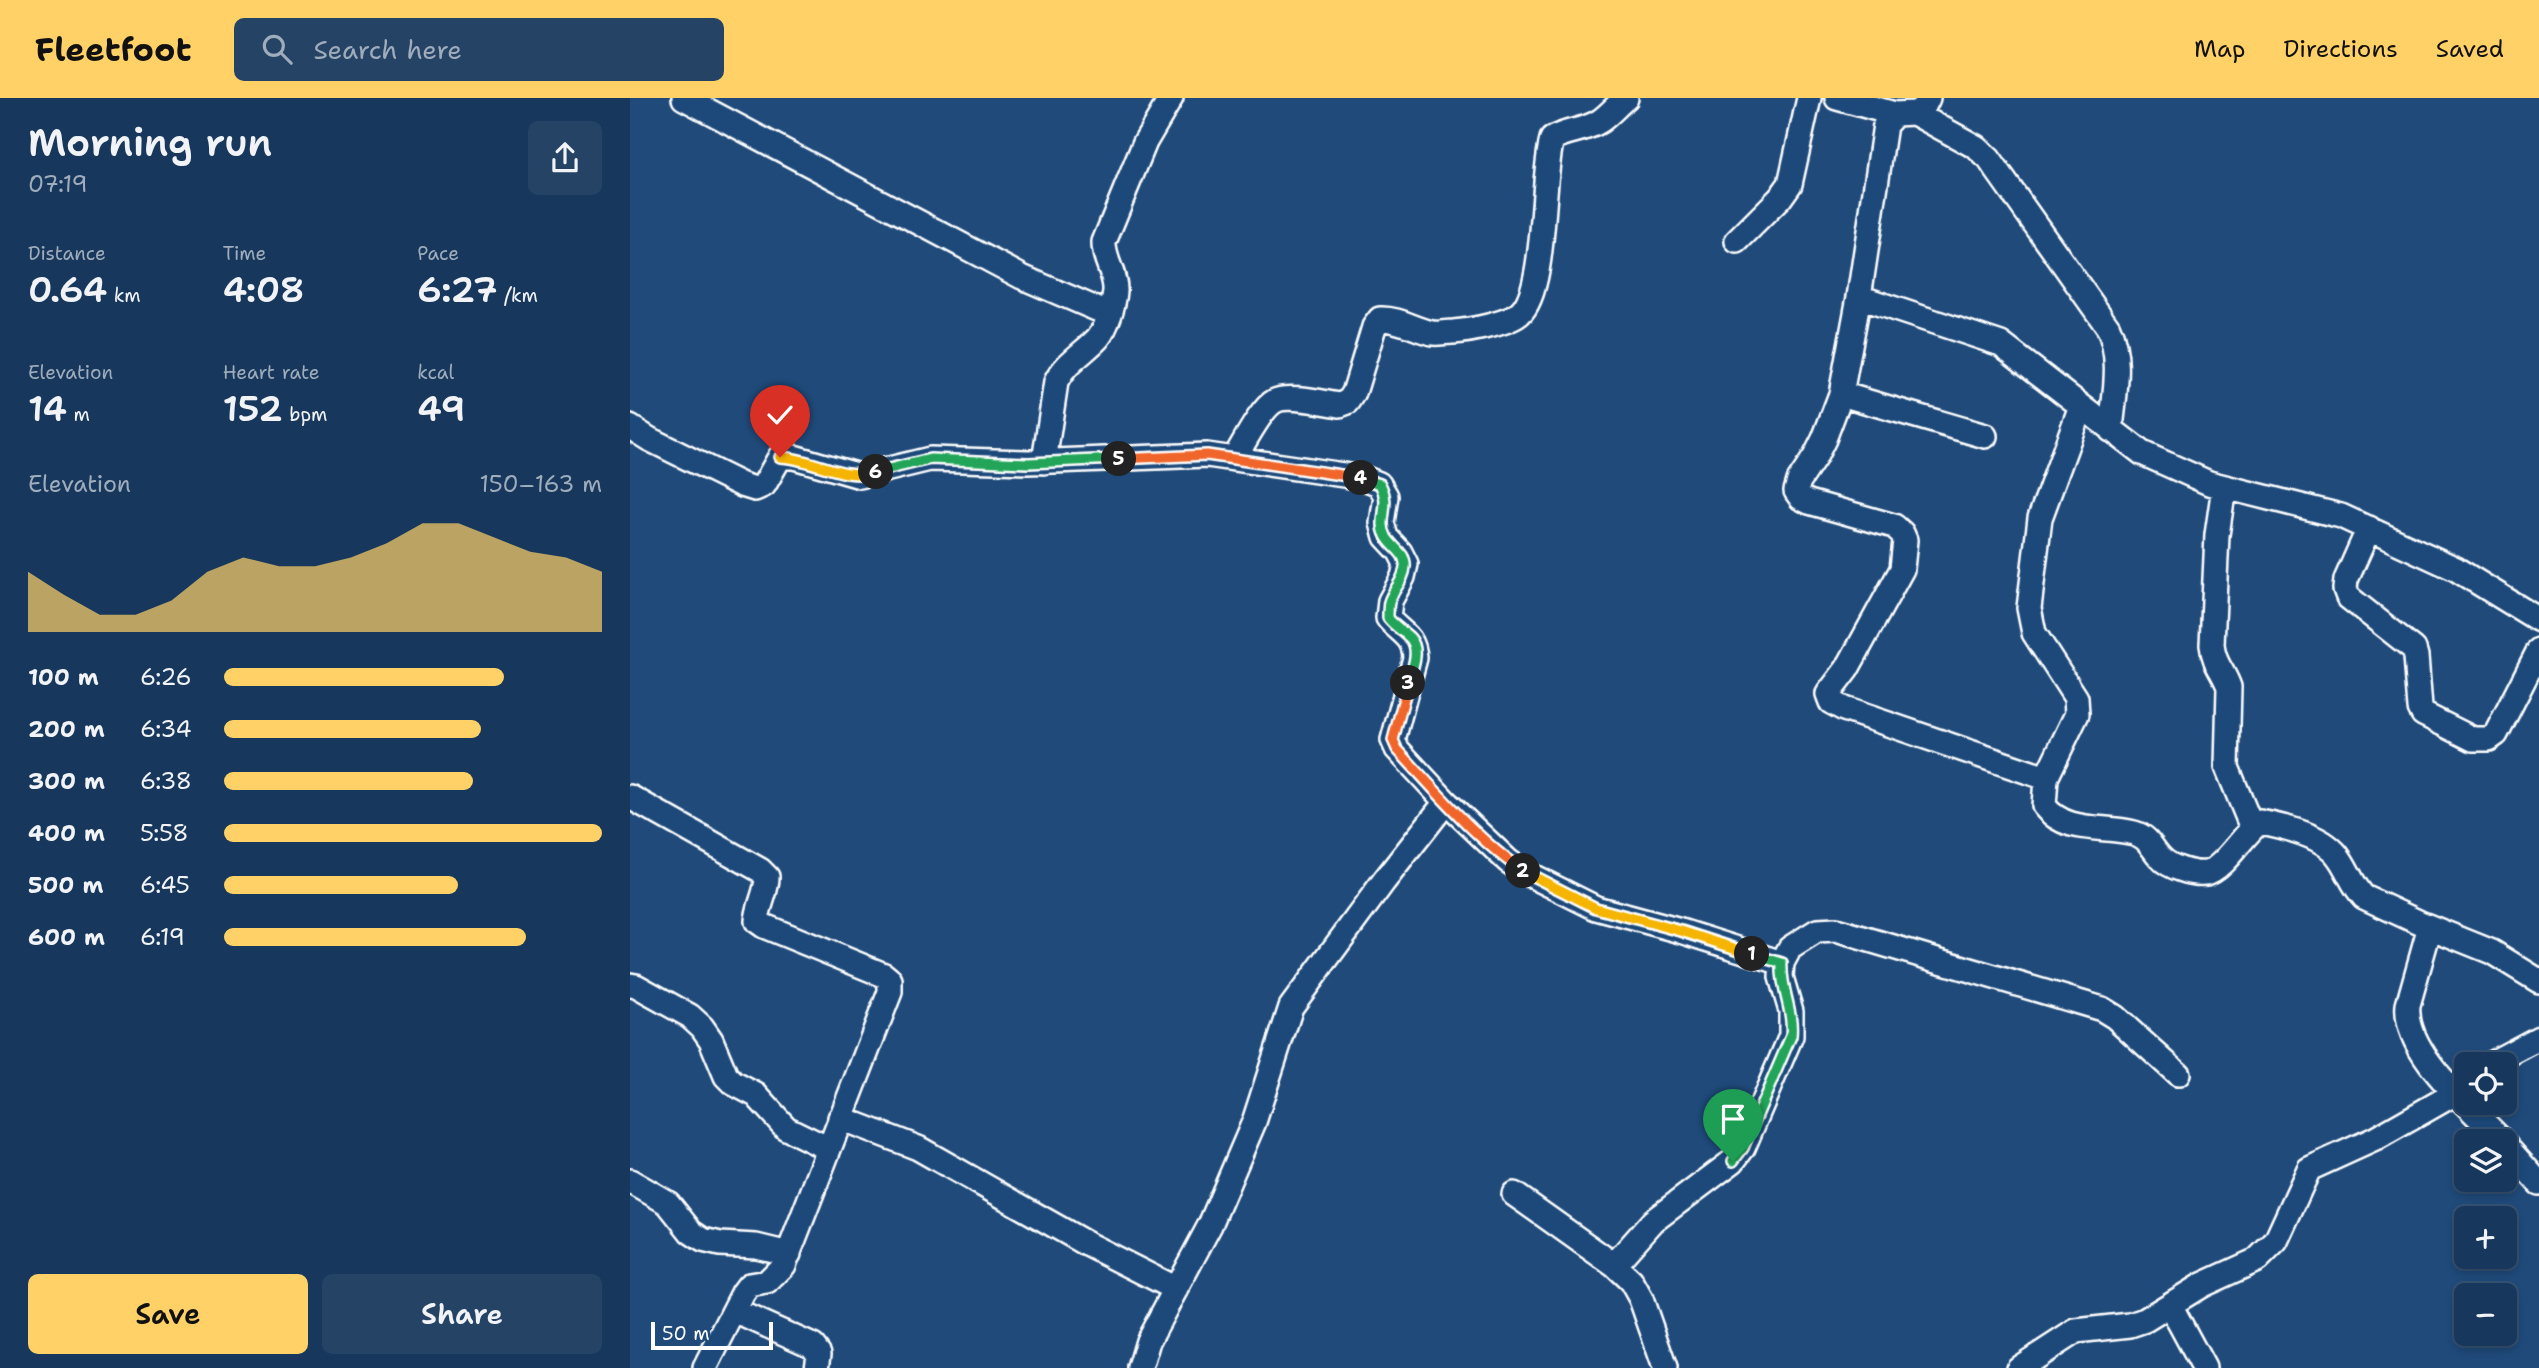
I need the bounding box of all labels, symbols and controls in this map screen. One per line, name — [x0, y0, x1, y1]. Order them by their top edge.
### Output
search box — [234, 18, 724, 81]
text: Fleetfoot — [35, 27, 192, 72]
icon: search — [258, 30, 296, 68]
text: Search here — [314, 32, 462, 67]
text: Map — [2194, 33, 2245, 65]
text: Directions — [2283, 33, 2398, 65]
text: Saved — [2436, 33, 2504, 65]
text: Morning run — [28, 117, 272, 168]
button: share — [528, 121, 602, 195]
text: 07:19 — [28, 169, 88, 199]
text: Distance — [28, 241, 106, 266]
text: Time — [223, 241, 266, 266]
text: Pace — [417, 241, 459, 266]
text: 0.64 — [28, 266, 107, 313]
text: 4:08 — [223, 266, 305, 313]
text: 6:27 — [417, 266, 498, 313]
text: km — [107, 283, 141, 308]
text: /km — [498, 283, 538, 308]
text: Elevation — [28, 360, 113, 385]
text: Heart rate — [223, 360, 319, 385]
text: kcal — [417, 360, 454, 385]
text: 14 — [28, 385, 67, 432]
text: 152 — [223, 385, 283, 432]
text: 49 — [417, 385, 465, 432]
pin — [750, 385, 810, 457]
icon: check — [761, 396, 799, 434]
text: m — [67, 402, 90, 427]
text: bpm — [283, 402, 327, 427]
pin: 5 — [1102, 442, 1136, 476]
text: 5 — [1113, 446, 1124, 471]
pin: 6 — [859, 454, 894, 490]
text: 6 — [869, 459, 882, 484]
pin: 4 — [1344, 460, 1378, 496]
text: 4 — [1354, 465, 1367, 490]
text: Elevation — [28, 469, 131, 499]
text: 150–163 m — [479, 469, 602, 499]
text: 100 m — [28, 662, 99, 692]
text: 6:26 — [140, 662, 192, 692]
pin: 3 — [1390, 666, 1426, 700]
text: 3 — [1401, 670, 1414, 695]
text: 200 m — [28, 714, 105, 744]
text: 6:34 — [140, 714, 192, 744]
text: 300 m — [28, 766, 105, 796]
text: 6:38 — [140, 766, 192, 796]
text: 400 m — [28, 818, 105, 848]
text: 5:58 — [140, 818, 189, 848]
pin: 2 — [1506, 854, 1540, 888]
text: 2 — [1516, 858, 1529, 883]
text: 500 m — [28, 870, 103, 900]
text: 6:45 — [140, 870, 190, 900]
text: 600 m — [28, 922, 105, 952]
text: 6:19 — [140, 922, 185, 952]
pin: 1 — [1734, 936, 1770, 972]
text: 1 — [1747, 941, 1756, 966]
map controls — [2454, 1052, 2517, 1346]
button: locate — [2454, 1052, 2517, 1115]
pin — [1703, 1089, 1763, 1161]
icon: arrive — [1714, 1100, 1752, 1138]
button: layers — [2454, 1129, 2517, 1192]
button: + — [2454, 1206, 2517, 1269]
button: Save — [28, 1274, 308, 1354]
button: Share — [322, 1274, 602, 1354]
button: − — [2454, 1283, 2517, 1346]
scale bar — [651, 1319, 774, 1351]
text: 50 m — [662, 1321, 710, 1346]

